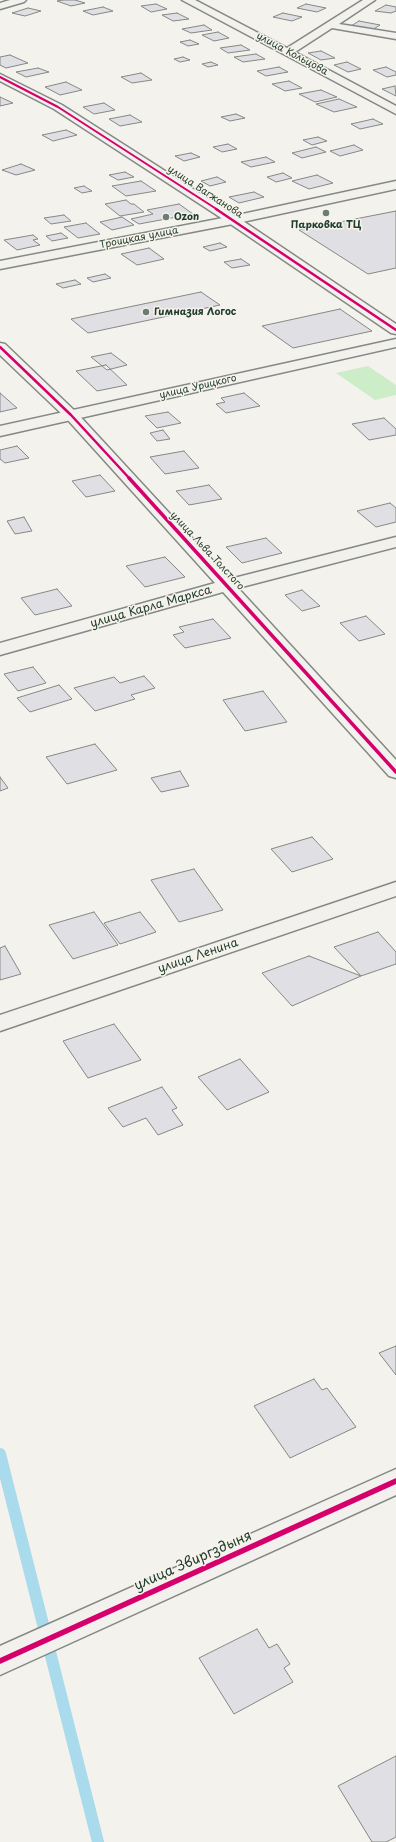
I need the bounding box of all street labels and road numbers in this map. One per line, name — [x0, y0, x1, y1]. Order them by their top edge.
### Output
street label: улица Кольцова — [254, 30, 330, 78]
street label: улица Вагжанова — [165, 163, 245, 221]
street label: Троицкая улица — [99, 224, 179, 252]
street label: улица Урицкого — [158, 372, 238, 402]
street label: улица Льва Толстого — [167, 509, 247, 593]
street label: улица Карла Маркса — [89, 583, 213, 631]
street label: улица Ленина — [156, 936, 240, 976]
street label: улица Звиргздыня — [131, 1527, 255, 1595]

